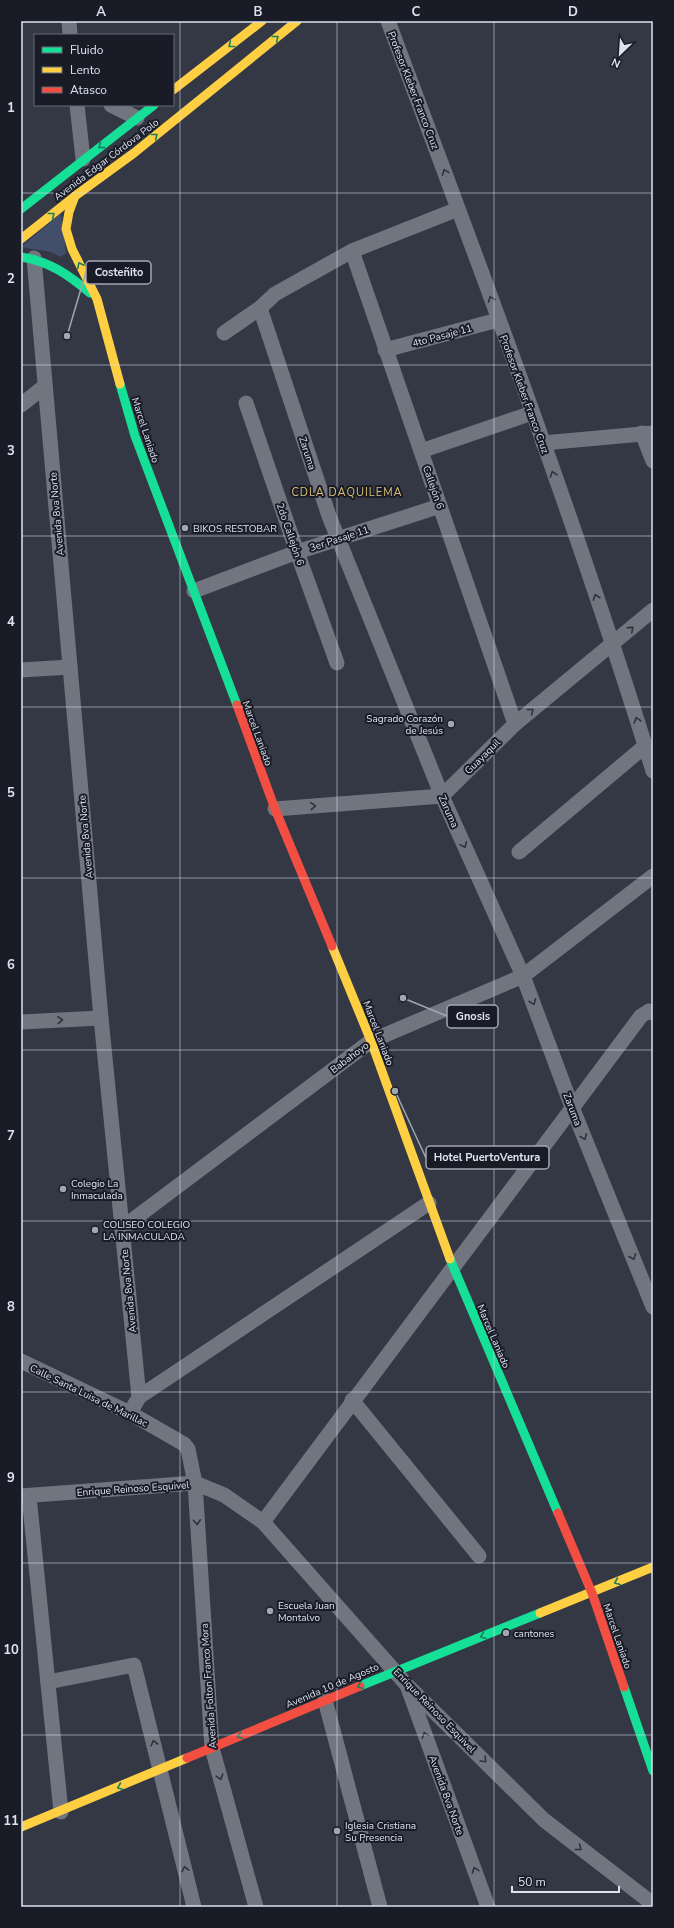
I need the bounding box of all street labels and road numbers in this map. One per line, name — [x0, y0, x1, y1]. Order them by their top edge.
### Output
street label: Profesor Kleber Franco Cruz — [384, 29, 442, 152]
street label: Avenida Edgar Córdova Polo — [51, 115, 162, 204]
street label: 4to Pasaje 11 — [411, 321, 474, 351]
street label: Profesor Kleber Franco Cruz — [496, 333, 552, 456]
street label: Marcel Laniado — [128, 396, 162, 465]
street label: Zaruma — [295, 435, 319, 472]
street label: Callejón 6 — [419, 464, 447, 511]
street label: Avenida 8va Norte — [46, 472, 68, 556]
street label: 2do Callejón 6 — [273, 501, 307, 567]
street label: 3er Pasaje 11 — [308, 523, 371, 555]
street label: Marcel Laniado — [239, 699, 275, 768]
street label: Guayaquil — [462, 736, 504, 778]
street label: Zaruma — [435, 793, 461, 830]
street label: Avenida 8va Norte — [75, 795, 97, 879]
street label: Marcel Laniado — [359, 999, 397, 1068]
street label: Babahoyo — [327, 1038, 372, 1077]
street label: Zaruma — [559, 1091, 585, 1128]
street label: Avenida 8va Norte — [118, 1249, 140, 1333]
street label: Marcel Laniado — [473, 1302, 513, 1371]
street label: Calle Santa Luisa de Marillac — [27, 1361, 150, 1431]
street label: Enrique Reinoso Esquivel — [76, 1478, 190, 1500]
street label: Marcel Laniado — [599, 1602, 635, 1671]
street label: Avenida Folton Franco Mora — [198, 1623, 220, 1749]
street label: Avenida 10 de Agosto — [284, 1660, 381, 1712]
street label: Enrique Reinoso Esquivel — [390, 1665, 479, 1756]
street label: Avenida 8va Norte — [425, 1754, 467, 1837]

